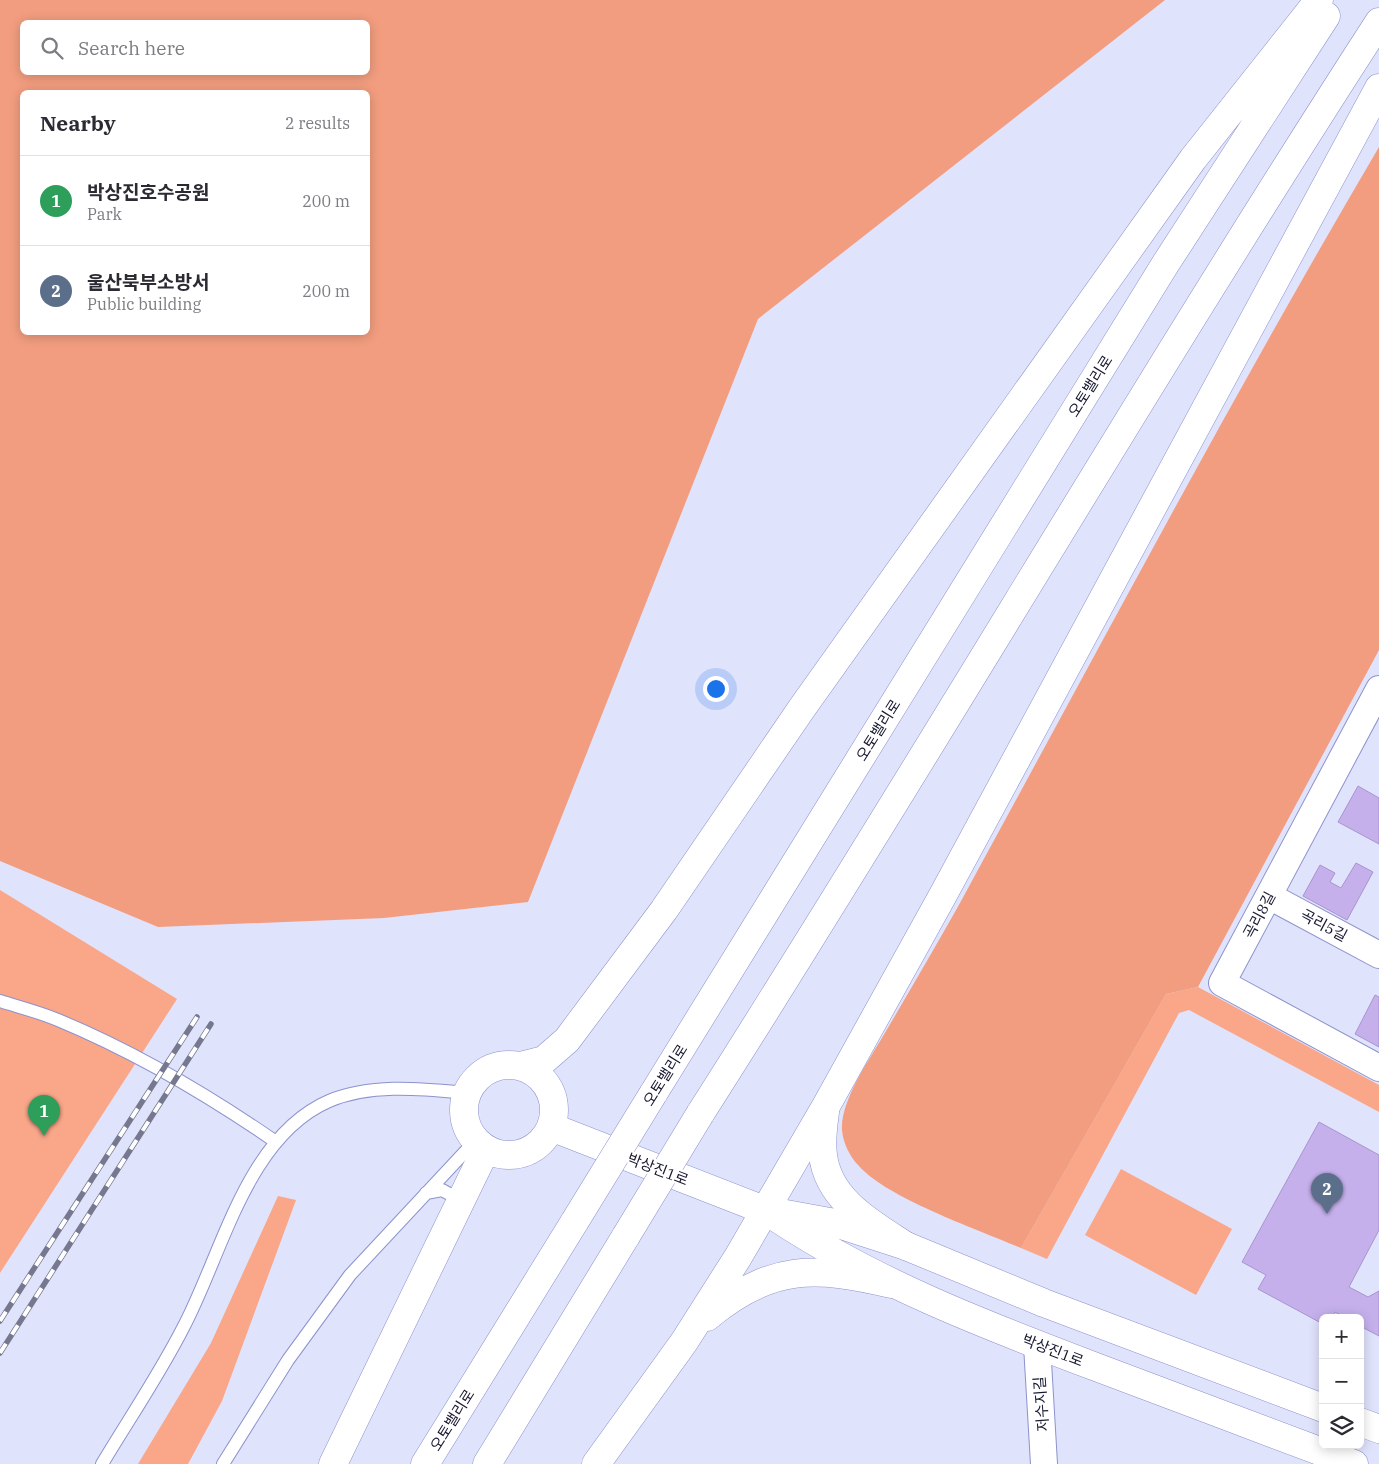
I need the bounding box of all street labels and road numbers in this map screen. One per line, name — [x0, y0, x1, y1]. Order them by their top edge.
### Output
street label: 오토밸리로 — [1064, 352, 1116, 420]
street label: 오토밸리로 — [852, 696, 904, 764]
street label: 곡리8길 — [1239, 888, 1279, 942]
street label: 곡리5길 — [1297, 905, 1351, 945]
street label: 오토밸리로 — [639, 1041, 691, 1109]
street label: 박상진1로 — [625, 1149, 691, 1189]
street label: 박상진1로 — [1020, 1330, 1086, 1370]
street label: 저수지길 — [1030, 1376, 1052, 1432]
street label: 오토밸리로 — [426, 1386, 478, 1454]

